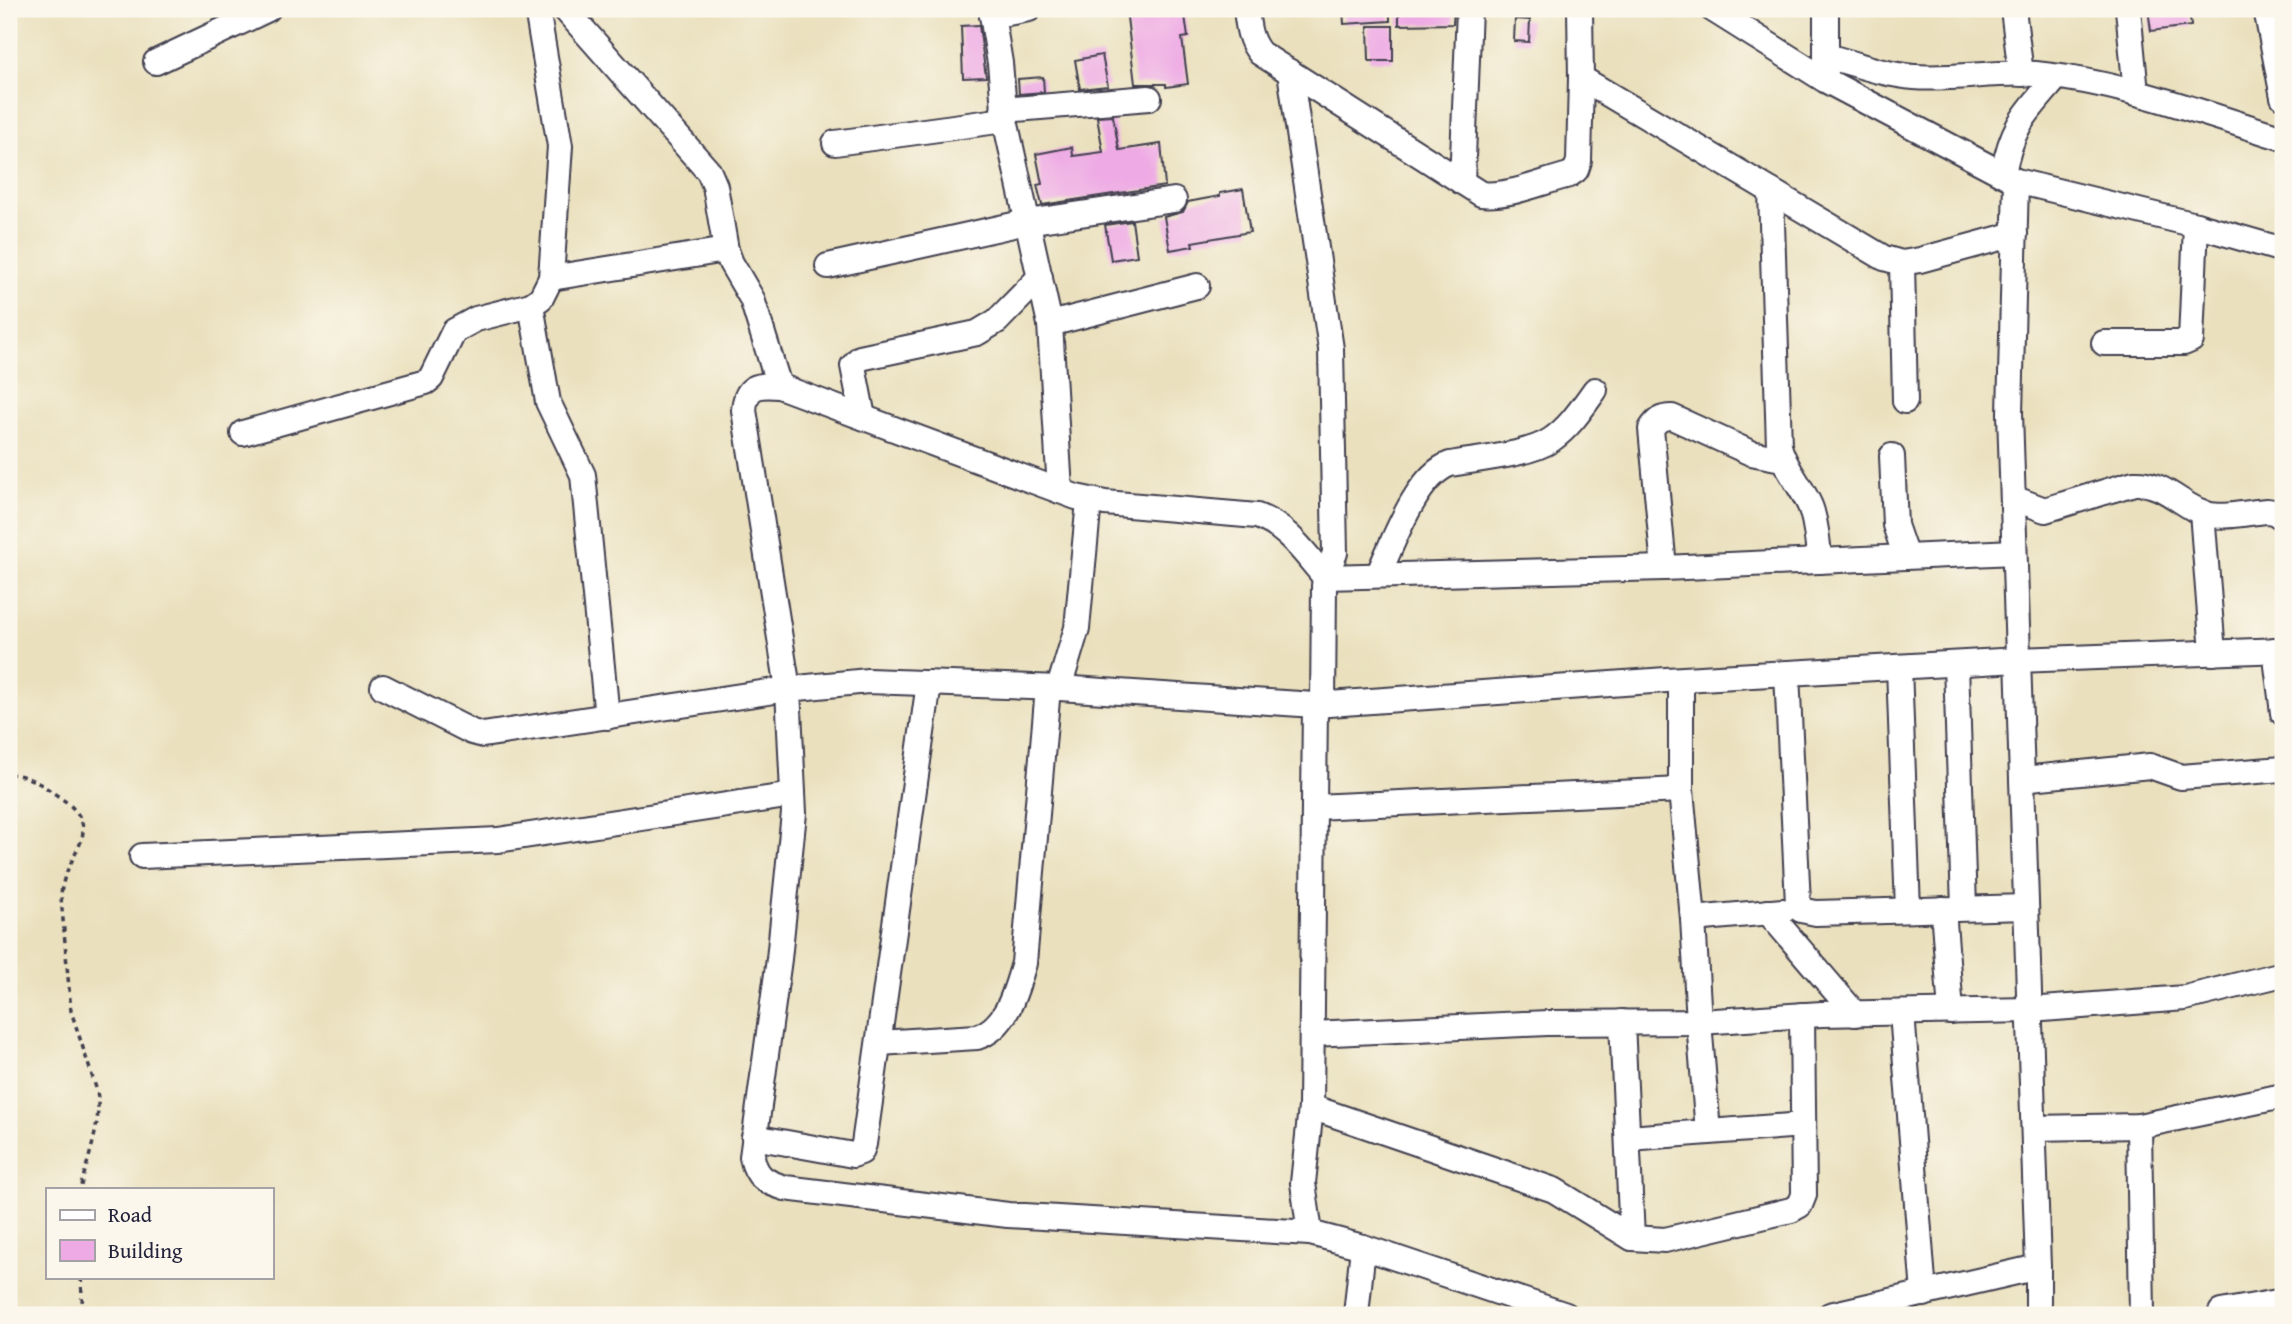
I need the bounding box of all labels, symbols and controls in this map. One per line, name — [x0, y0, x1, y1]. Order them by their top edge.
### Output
legend — [46, 1188, 273, 1278]
text: Road — [108, 1199, 153, 1230]
text: Building — [108, 1235, 183, 1266]

